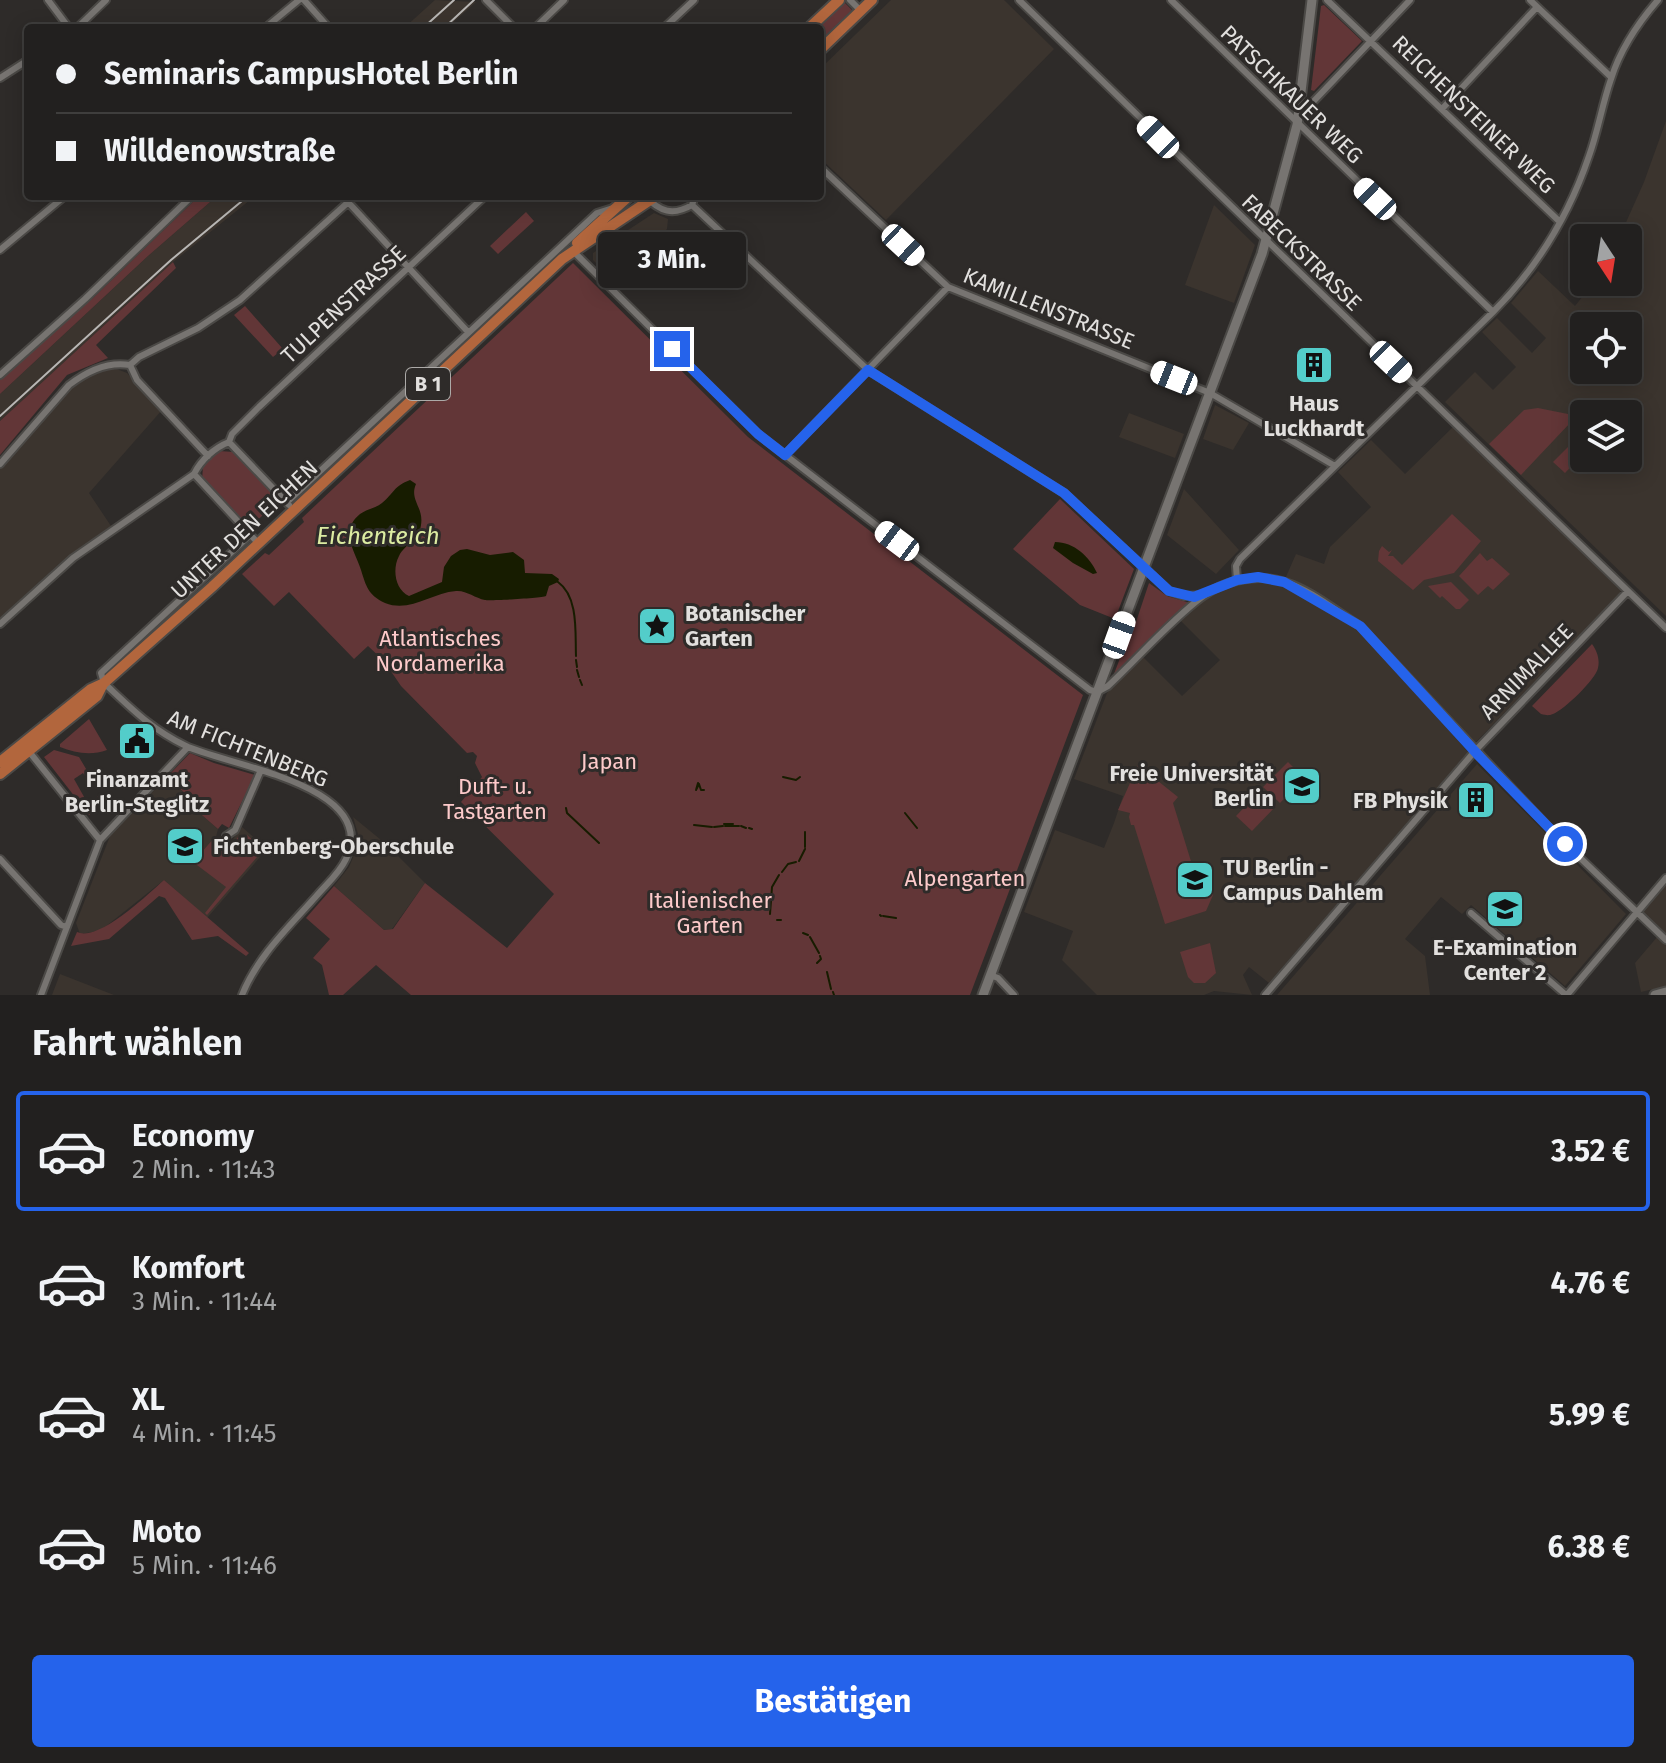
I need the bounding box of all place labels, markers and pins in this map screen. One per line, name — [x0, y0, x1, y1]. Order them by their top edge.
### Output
building icon: Haus Luckhardt — [1293, 344, 1335, 386]
place label: Haus Luckhardt — [1264, 390, 1365, 442]
place label: Botanischer Garten — [685, 600, 806, 652]
place icon: Botanischer Garten — [636, 605, 678, 647]
public building icon: Finanzamt Berlin-Steglitz — [116, 720, 158, 762]
place label: Freie Universität Berlin — [1110, 760, 1275, 812]
school or university icon: Freie Universität Berlin — [1281, 765, 1323, 807]
place label: Finanzamt Berlin-Steglitz — [65, 766, 209, 818]
building icon: FB Physik — [1455, 779, 1497, 821]
place label: FB Physik — [1353, 787, 1449, 814]
school or university icon: Fichtenberg-Oberschule — [164, 825, 206, 867]
place label: Fichtenberg-Oberschule — [213, 833, 454, 860]
place label: TU Berlin - Campus Dahlem — [1223, 854, 1384, 906]
school or university icon: TU Berlin - Campus Dahlem — [1174, 859, 1216, 901]
school or university icon: E-Examination Center 2 — [1484, 888, 1526, 930]
place label: E-Examination Center 2 — [1433, 934, 1577, 986]

